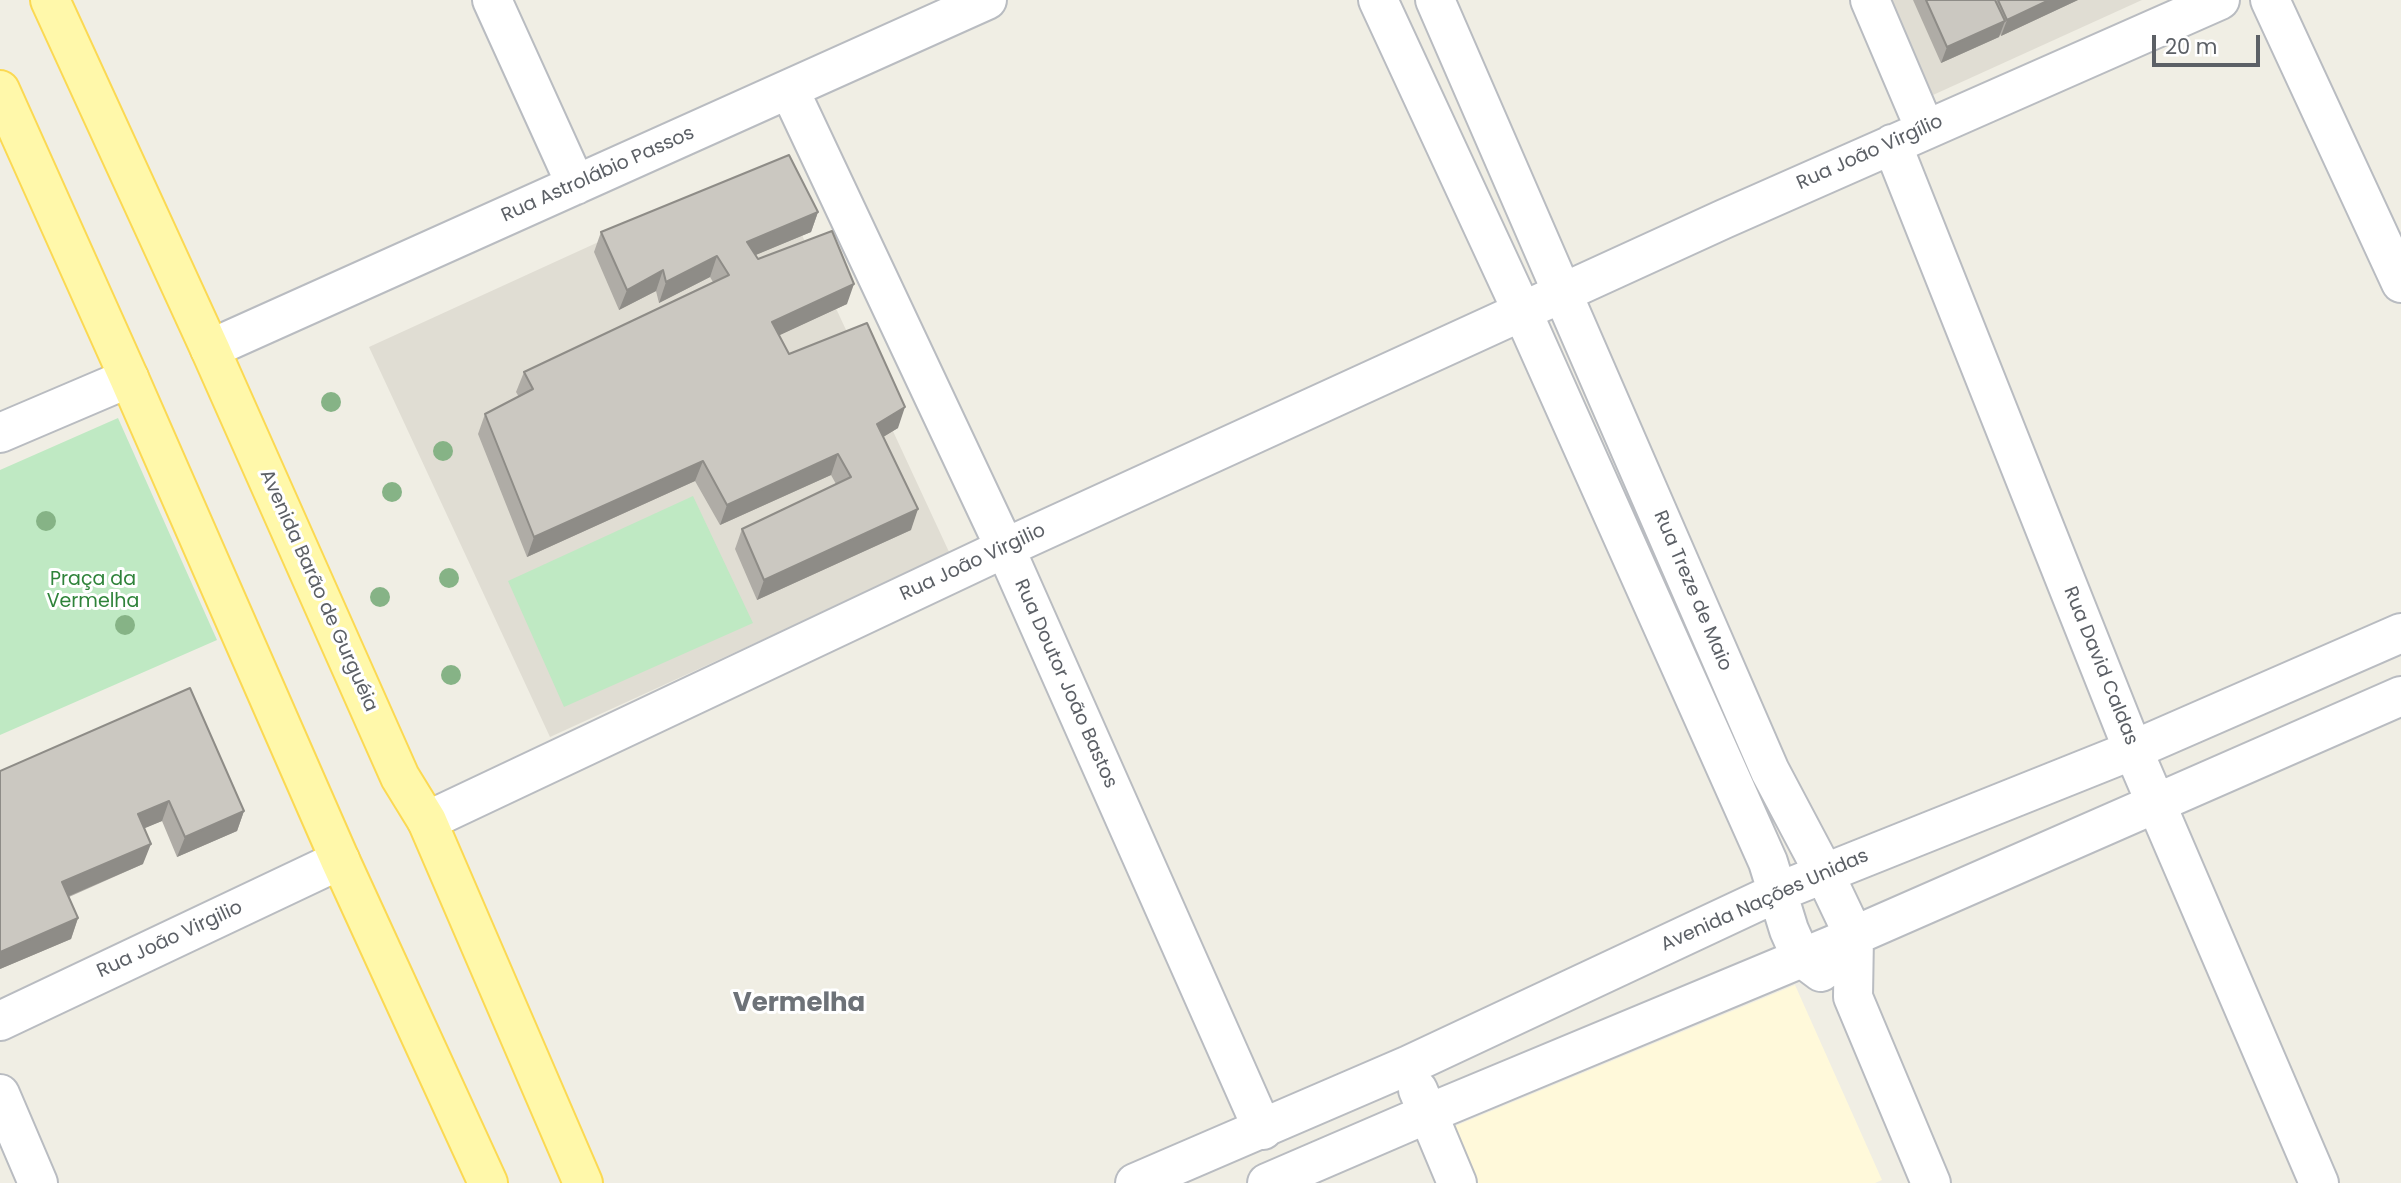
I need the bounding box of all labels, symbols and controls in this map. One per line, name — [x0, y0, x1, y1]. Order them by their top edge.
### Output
scale bar — [2156, 21, 2264, 65]
text: 20 m — [2165, 32, 2218, 61]
street label: Rua João Virgílio — [1793, 111, 1947, 195]
street label: Rua Astrolábio Passos — [498, 122, 698, 228]
street label: Avenida Barão de Gurguéia — [254, 466, 382, 716]
street label: Rua Treze de Maio — [1648, 507, 1736, 675]
street label: Rua João Virgilio — [897, 519, 1049, 607]
park label: Praça da Vermelha — [47, 569, 139, 613]
street label: Rua Doutor João Bastos — [1009, 576, 1121, 792]
street label: Rua David Caldas — [2058, 583, 2142, 749]
street label: Avenida Nações Unidas — [1658, 845, 1872, 957]
street label: Rua João Virgilio — [94, 896, 246, 984]
district label: Vermelha — [733, 988, 865, 1020]

